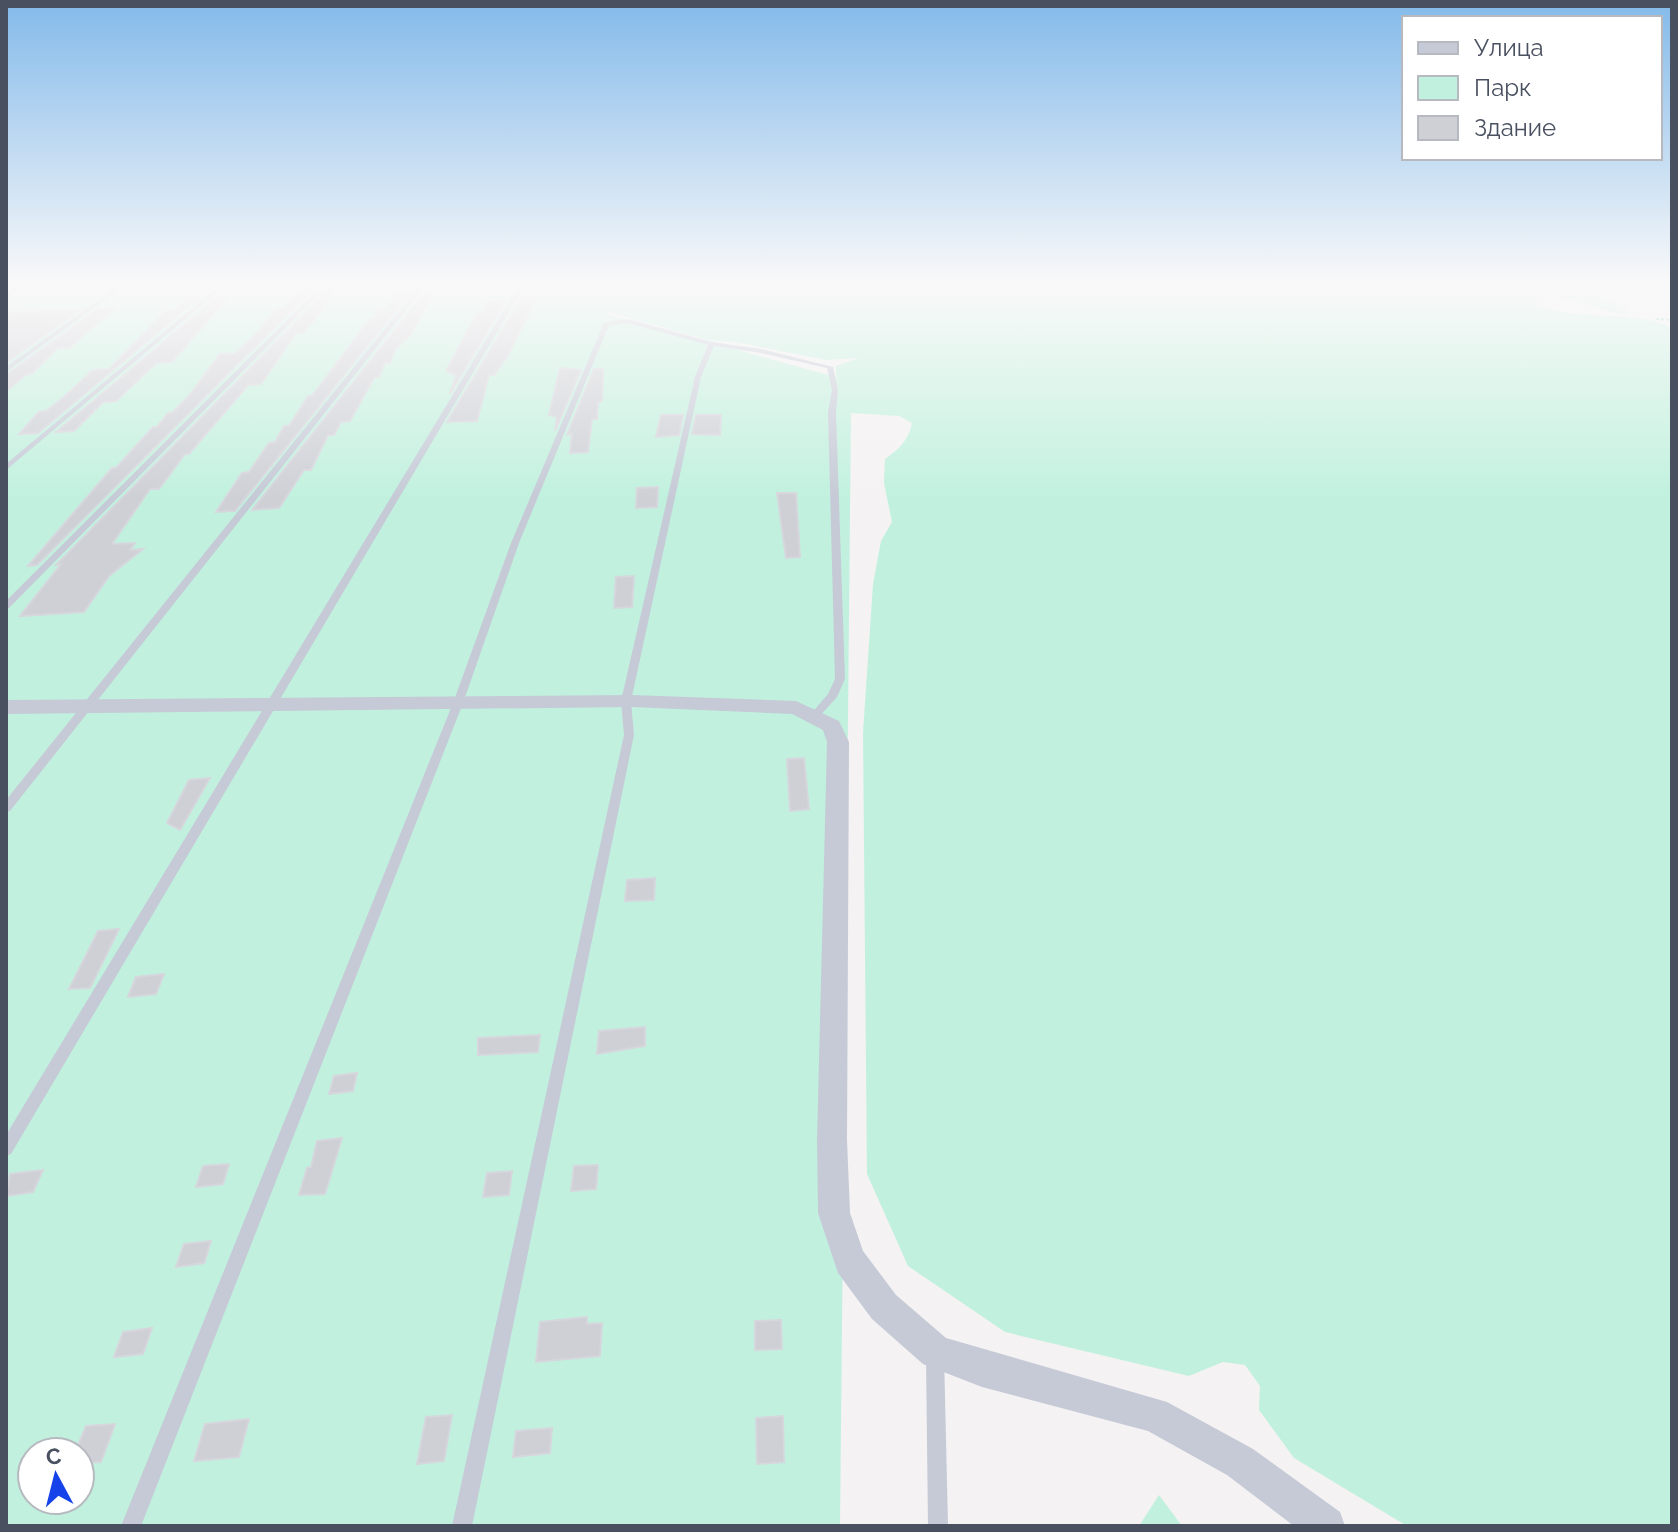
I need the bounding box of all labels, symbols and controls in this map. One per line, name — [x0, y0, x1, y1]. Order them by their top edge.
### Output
legend — [1402, 16, 1662, 160]
text: Улица — [1474, 33, 1544, 62]
text: Парк — [1474, 73, 1532, 102]
text: Здание — [1474, 113, 1556, 142]
north arrow — [16, 1436, 96, 1516]
text: С — [44, 1442, 63, 1470]

